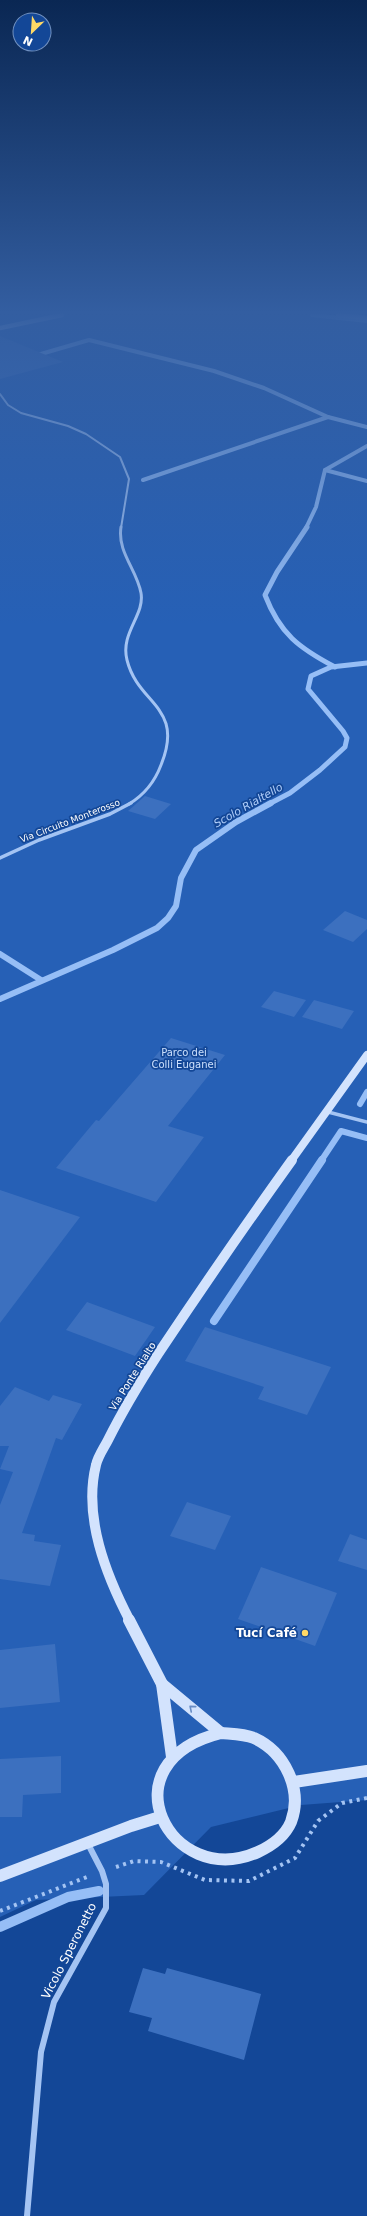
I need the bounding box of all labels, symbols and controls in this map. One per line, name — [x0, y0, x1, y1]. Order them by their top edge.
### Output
north arrow — [12, 12, 52, 52]
text: N — [21, 33, 35, 48]
water label: Scolo Rialtello — [211, 780, 285, 830]
street label: Via Circuito Monterosso — [19, 797, 122, 845]
park label: Parco dei Colli Euganei — [151, 1047, 217, 1070]
street label: Via Ponte Rialto — [107, 1340, 158, 1413]
place label: Tucí Café — [236, 1626, 297, 1640]
marker: Tucí Café — [300, 1628, 310, 1638]
one-way arrow — [189, 1706, 196, 1713]
street label: Vicolo Speronetto — [39, 1901, 99, 2001]

